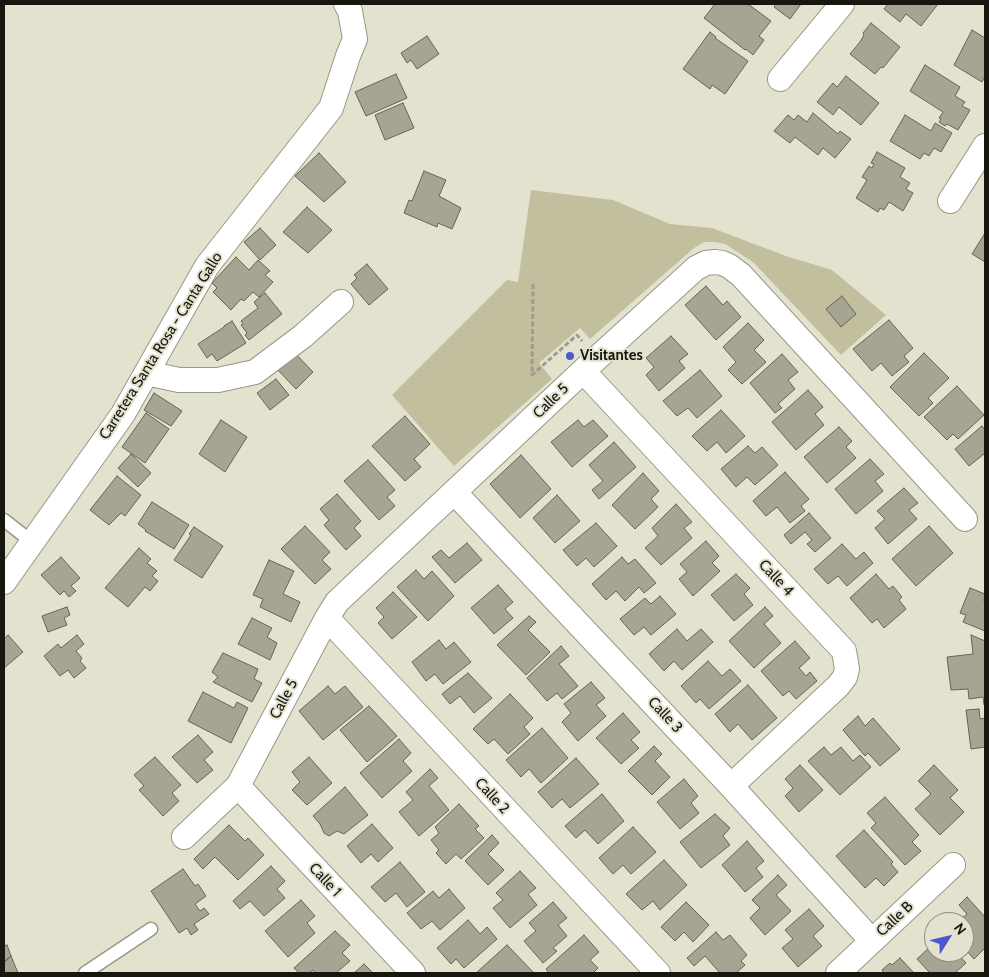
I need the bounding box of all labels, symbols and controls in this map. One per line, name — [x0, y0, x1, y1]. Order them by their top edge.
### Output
street label: Carretera Santa Rosa - Canta Gallo — [96, 249, 226, 443]
place label: Visitantes — [580, 347, 643, 365]
marker: Visitantes — [564, 350, 576, 362]
street label: Calle 5 — [529, 380, 573, 422]
street label: Calle 4 — [755, 556, 797, 600]
street label: Calle 5 — [266, 676, 302, 722]
street label: Calle 3 — [644, 693, 686, 737]
street label: Calle 2 — [471, 774, 513, 818]
street label: Calle 1 — [305, 859, 345, 901]
street label: Calle B — [873, 898, 917, 940]
north arrow — [924, 912, 974, 962]
text: N — [950, 919, 971, 938]

